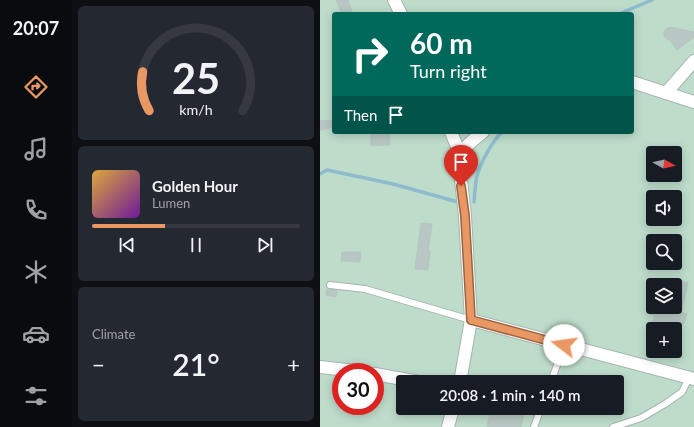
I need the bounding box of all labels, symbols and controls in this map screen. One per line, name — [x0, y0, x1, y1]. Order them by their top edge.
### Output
text: 20:07 — [13, 17, 59, 39]
text: 60 m — [410, 26, 473, 60]
icon: right — [344, 28, 396, 80]
text: 25 — [172, 53, 220, 103]
text: Turn right — [410, 60, 487, 82]
icon: directions — [22, 73, 50, 101]
text: km/h — [179, 101, 213, 118]
icon: arrive — [385, 104, 407, 126]
text: Then — [344, 106, 377, 124]
icon: music — [22, 135, 50, 163]
pin — [444, 145, 478, 186]
north arrow — [646, 146, 682, 182]
map controls — [646, 146, 682, 358]
icon: arrive — [450, 151, 472, 173]
text: Golden Hour — [152, 177, 238, 195]
button: sound — [646, 190, 682, 226]
text: Lumen — [152, 195, 190, 211]
icon: phone — [22, 196, 50, 224]
icon: previous — [116, 234, 138, 256]
icon: pause — [185, 234, 207, 256]
icon: next — [254, 234, 276, 256]
button: search — [646, 234, 682, 270]
icon: climate — [22, 258, 50, 286]
button: layers — [646, 278, 682, 314]
icon: car — [22, 320, 50, 348]
button: + — [646, 322, 682, 358]
position arrow — [543, 324, 585, 366]
text: Climate — [92, 326, 135, 342]
text: 21° — [172, 346, 220, 382]
text: − — [92, 351, 105, 378]
text: + — [287, 351, 300, 378]
speed limit sign: 30 — [332, 363, 384, 415]
icon: filters — [22, 382, 50, 410]
text: 20:08 · 1 min · 140 m — [440, 386, 580, 404]

